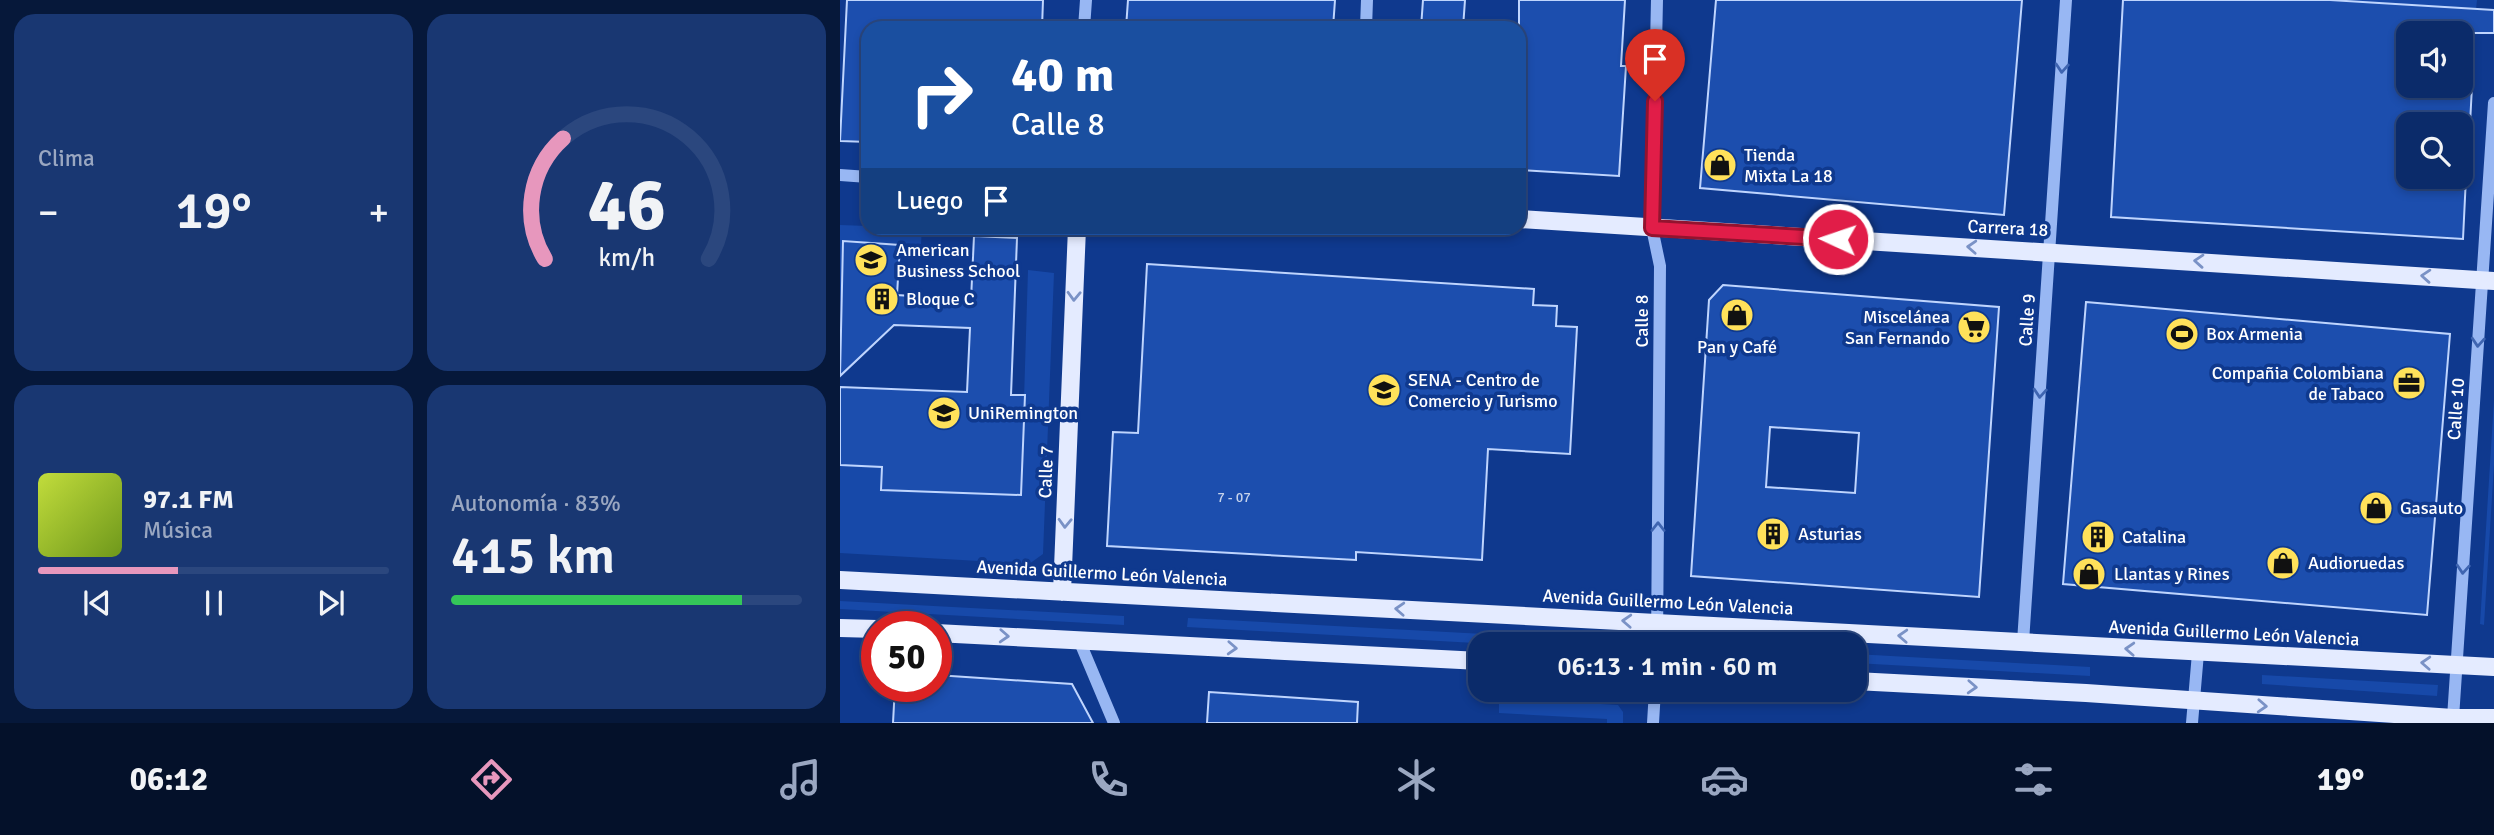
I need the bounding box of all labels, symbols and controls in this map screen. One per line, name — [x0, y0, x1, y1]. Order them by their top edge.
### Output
map controls — [2396, 21, 2473, 189]
button: sound — [2396, 21, 2473, 98]
pin — [1625, 29, 1685, 101]
icon: arrive — [1636, 40, 1674, 78]
text: 40 m — [1011, 45, 1114, 105]
icon: right — [896, 49, 987, 140]
one-way arrow — [2055, 63, 2070, 74]
text: Calle 8 — [1011, 105, 1105, 144]
button: search — [2396, 112, 2473, 189]
text: Clima — [38, 144, 95, 173]
place label: Tienda Mixta La 18 — [1744, 144, 1833, 187]
shop icon: Tienda Mixta La 18 — [1701, 146, 1739, 184]
text: 46 — [587, 161, 666, 250]
text: 19° — [175, 179, 252, 243]
icon: arrive — [977, 182, 1015, 220]
text: Luego — [896, 185, 963, 217]
text: − — [38, 189, 59, 236]
text: + — [368, 189, 389, 236]
position arrow — [1801, 202, 1875, 276]
street label: Carrera 18 — [1967, 215, 2049, 241]
place label: American Business School — [896, 239, 1020, 282]
one-way arrow — [1966, 239, 1977, 254]
text: km/h — [598, 241, 655, 272]
school or university icon: American Business School — [852, 241, 890, 279]
one-way arrow — [2193, 254, 2204, 269]
one-way arrow — [2420, 269, 2431, 284]
building icon: Bloque C — [863, 280, 901, 318]
place label: Bloque C — [906, 288, 975, 310]
one-way arrow — [1067, 290, 1082, 301]
street label: Calle 9 — [2014, 293, 2040, 347]
street label: Calle 8 — [1631, 295, 1653, 347]
shop icon: Pan y Café — [1718, 296, 1756, 334]
place label: Miscelánea San Fernando — [1845, 306, 1950, 349]
supermarket icon: Miscelánea San Fernando — [1955, 308, 1993, 346]
sports icon: Box Armenia — [2163, 315, 2201, 353]
place label: Box Armenia — [2206, 323, 2303, 345]
place label: Pan y Café — [1697, 336, 1777, 358]
one-way arrow — [2471, 337, 2486, 348]
place label: Compañia Colombiana de Tabaco — [2212, 362, 2384, 405]
office icon: Compañia Colombiana de Tabaco — [2390, 364, 2428, 402]
place label: SENA - Centro de Comercio y Turismo — [1408, 369, 1558, 412]
school or university icon: SENA - Centro de Comercio y Turismo — [1365, 371, 1403, 409]
street label: Calle 10 — [2443, 377, 2469, 441]
one-way arrow — [2033, 388, 2048, 399]
school or university icon: UniRemington — [925, 394, 963, 432]
place label: UniRemington — [968, 402, 1078, 424]
street label: Calle 7 — [1034, 445, 1058, 499]
text: 97.1 FM — [143, 484, 234, 516]
text: Autonomía · 83% — [451, 489, 621, 518]
house number: 7 - 07 — [1217, 489, 1251, 506]
shop icon: Gasauto — [2357, 489, 2395, 527]
place label: Gasauto — [2400, 497, 2463, 519]
building icon: Asturias — [1754, 515, 1792, 553]
text: Música — [143, 516, 213, 545]
one-way arrow — [1058, 518, 1073, 529]
building icon: Catalina — [2079, 518, 2117, 556]
one-way arrow — [1650, 521, 1666, 532]
place label: Asturias — [1798, 523, 1862, 545]
text: 415 km — [451, 524, 615, 588]
place label: Catalina — [2122, 526, 2186, 548]
shop icon: Audioruedas — [2264, 544, 2302, 582]
place label: Audioruedas — [2308, 552, 2404, 574]
street label: Avenida Guillermo León Valencia — [976, 555, 1228, 591]
shop icon: Llantas y Rines — [2070, 555, 2108, 593]
place label: Llantas y Rines — [2114, 563, 2230, 585]
one-way arrow — [2456, 564, 2471, 575]
icon: previous — [78, 584, 116, 622]
icon: pause — [195, 584, 233, 622]
icon: next — [312, 584, 350, 622]
street label: Avenida Guillermo León Valencia — [1542, 584, 1794, 620]
one-way arrow — [1394, 602, 1405, 617]
speed limit sign: 50 — [861, 611, 952, 702]
one-way arrow — [1621, 614, 1632, 629]
street label: Avenida Guillermo León Valencia — [2108, 615, 2360, 651]
one-way arrow — [999, 629, 1010, 644]
one-way arrow — [1897, 629, 1908, 644]
one-way arrow — [1226, 641, 1237, 656]
one-way arrow — [2124, 641, 2135, 656]
text: 06:13 · 1 min · 60 m — [1558, 651, 1777, 683]
one-way arrow — [2420, 655, 2431, 670]
one-way arrow — [1967, 680, 1978, 695]
one-way arrow — [2257, 699, 2268, 714]
icon: directions — [467, 755, 516, 804]
icon: music — [776, 755, 825, 804]
icon: phone — [1084, 755, 1133, 804]
icon: climate — [1392, 755, 1441, 804]
icon: car — [1700, 755, 1749, 804]
icon: filters — [2009, 755, 2058, 804]
text: 06:12 — [130, 760, 208, 799]
text: 19° — [2317, 760, 2364, 799]

